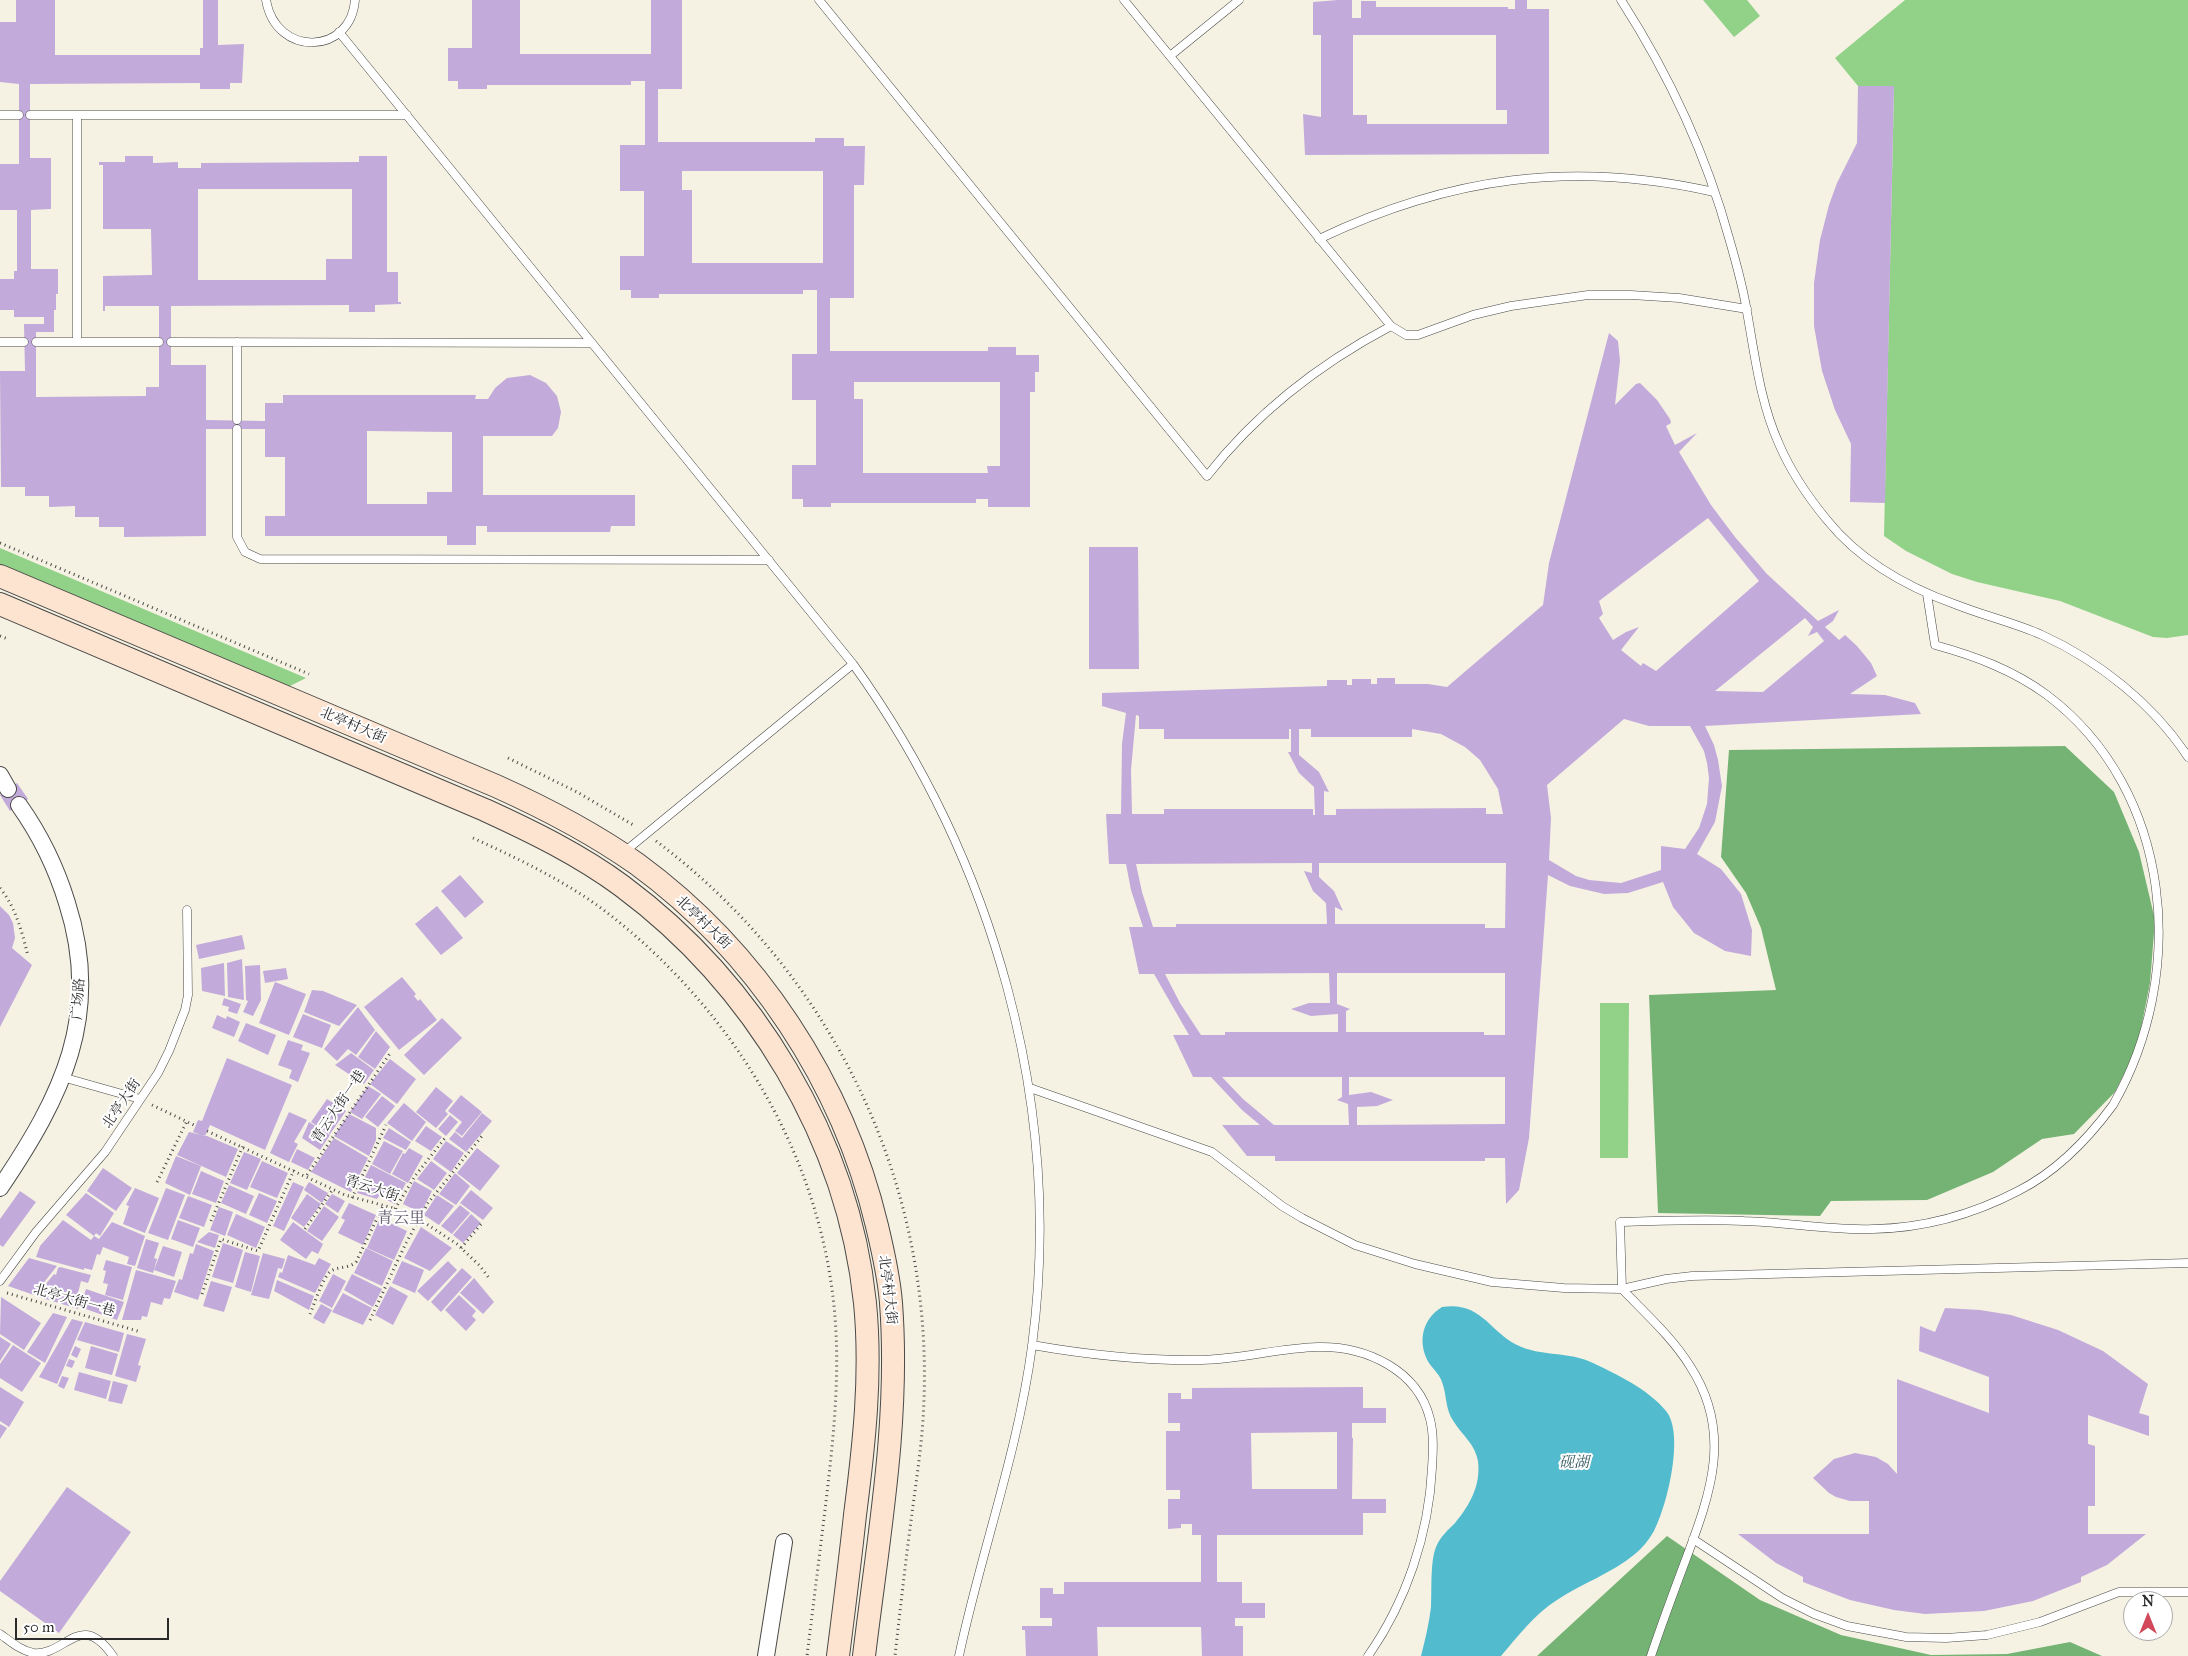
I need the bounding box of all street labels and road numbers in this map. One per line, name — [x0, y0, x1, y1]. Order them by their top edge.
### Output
street label: 北亭村大街 — [318, 705, 388, 747]
street label: 北亭村大街 — [672, 893, 734, 953]
street label: 广场路 — [69, 977, 89, 1021]
street label: 青云大街一巷 — [309, 1067, 369, 1147]
street label: 北亭大街 — [99, 1076, 145, 1132]
street label: 青云大街 — [343, 1172, 401, 1206]
street label: 北亭村大街 — [874, 1254, 900, 1326]
street label: 北亭大街一巷 — [31, 1281, 117, 1321]

